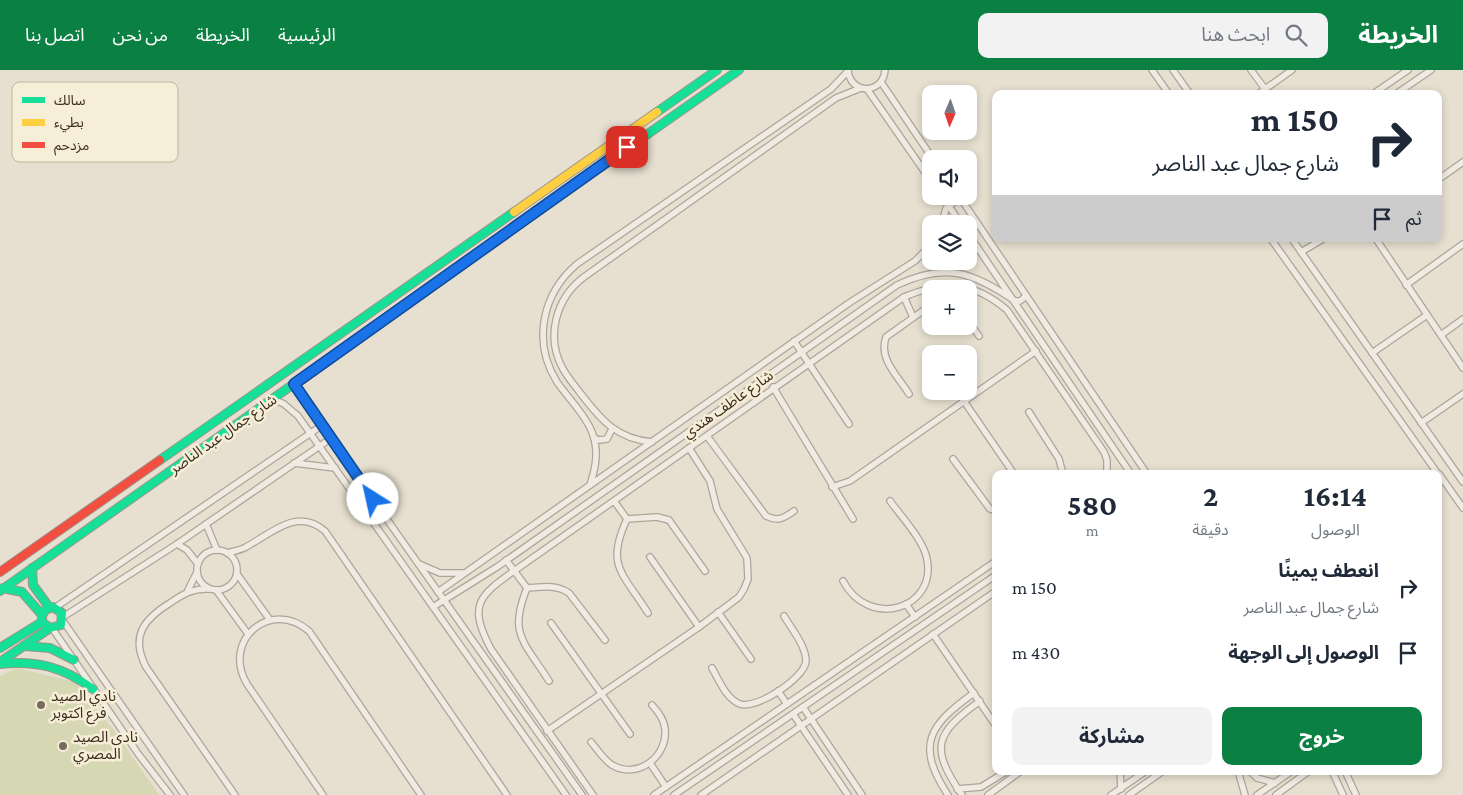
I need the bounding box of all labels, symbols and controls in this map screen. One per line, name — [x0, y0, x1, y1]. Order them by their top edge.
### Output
search box — [978, 13, 1328, 58]
icon: search — [1282, 21, 1310, 49]
text: الخريطة — [1358, 21, 1438, 48]
text: ابحث هنا — [1201, 24, 1270, 45]
text: اتصل بنا — [25, 25, 85, 45]
text: من نحن — [113, 25, 168, 45]
text: الخريطة — [196, 25, 250, 45]
text: الرئيسية — [278, 25, 336, 45]
legend — [12, 82, 178, 162]
north arrow — [922, 85, 978, 140]
map controls — [922, 85, 977, 400]
text: سالك — [54, 92, 86, 108]
text: 150 m — [1251, 100, 1339, 139]
icon: right — [1357, 110, 1422, 175]
text: بطيء — [54, 114, 84, 133]
pin — [606, 126, 648, 168]
icon: arrive — [613, 133, 641, 161]
text: مزدحم — [54, 137, 89, 156]
button: sound — [922, 150, 977, 205]
text: شارع جمال عبد الناصر — [1153, 151, 1339, 176]
icon: arrive — [1368, 205, 1396, 233]
text: ثم — [1406, 208, 1422, 229]
button: layers — [922, 215, 977, 270]
button: + — [922, 280, 977, 335]
button: − — [922, 345, 977, 400]
street label: شارع عاطف هندي — [680, 367, 779, 444]
street label: شارع جمال عبد الناصر — [166, 391, 282, 481]
position arrow — [346, 472, 398, 524]
text: 2 — [1203, 479, 1218, 512]
text: 16:14 — [1304, 479, 1367, 512]
text: 580 — [1067, 488, 1117, 521]
text: دقيقة — [1192, 521, 1229, 538]
text: الوصول — [1311, 521, 1360, 538]
text: m — [1086, 522, 1099, 539]
text: انعطف يمينًا — [1278, 560, 1379, 581]
icon: right — [1394, 574, 1422, 602]
text: 150 m — [1012, 577, 1057, 598]
text: شارع جمال عبد الناصر — [1243, 599, 1379, 616]
icon: arrive — [1394, 639, 1422, 667]
text: 430 m — [1012, 642, 1060, 663]
text: الوصول إلى الوجهة — [1228, 642, 1379, 663]
place label: نادي الصيد فرع اكتوبر — [50, 688, 116, 725]
marker: نادي الصيد فرع اكتوبر — [35, 699, 47, 711]
button: مشاركة — [1012, 707, 1212, 765]
button: خروج — [1222, 707, 1422, 765]
place label: نادى الصيد المصري — [73, 729, 138, 765]
marker: نادى الصيد المصري — [57, 740, 69, 752]

